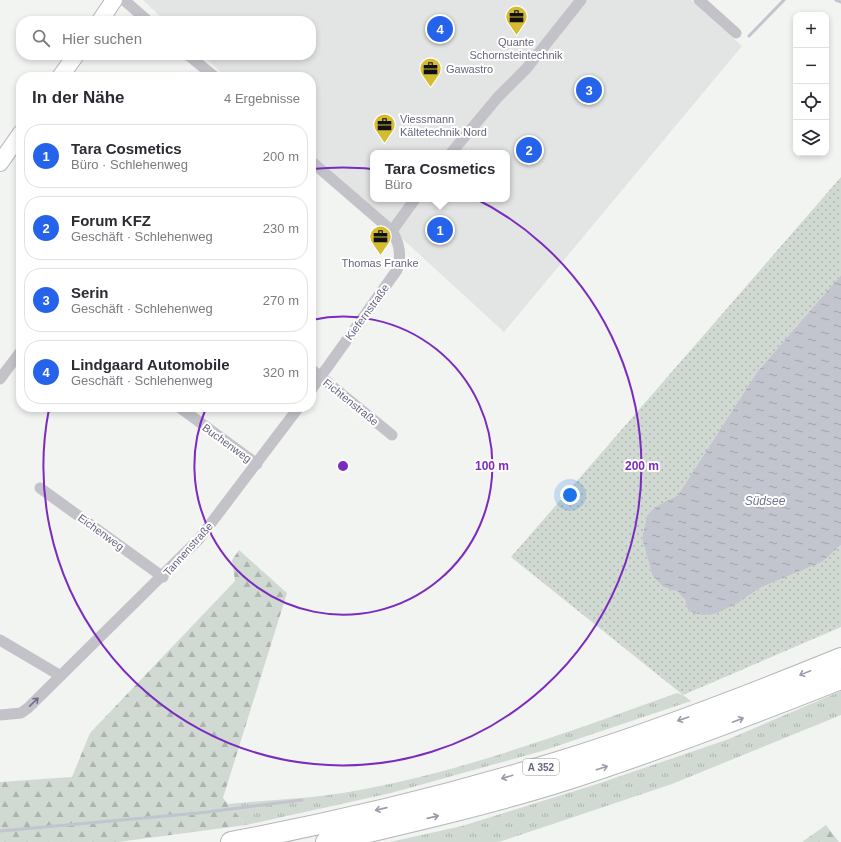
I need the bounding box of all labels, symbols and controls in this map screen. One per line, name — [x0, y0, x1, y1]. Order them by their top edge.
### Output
office icon: Quante Schornsteintechnik — [503, 3, 529, 36]
map controls — [793, 12, 829, 156]
button: + — [793, 12, 829, 48]
pin: 4 — [427, 14, 453, 44]
search box — [16, 16, 316, 60]
icon: search — [30, 27, 52, 49]
text: Hier suchen — [62, 30, 142, 47]
place label: Quante Schornsteintechnik — [470, 36, 563, 61]
button: − — [793, 48, 829, 84]
office icon: Gawastro — [417, 56, 443, 89]
place label: Gawastro — [446, 63, 493, 75]
pin: 3 — [576, 75, 602, 105]
button: locate — [793, 84, 829, 120]
text: In der Nähe — [32, 88, 125, 107]
text: 4 Ergebnisse — [224, 91, 300, 106]
office icon: Viessmann Kältetechnik Nord — [371, 112, 397, 145]
place label: Viessmann Kältetechnik Nord — [400, 113, 487, 138]
button: layers — [793, 120, 829, 156]
pin: 2 — [516, 135, 542, 165]
text: Tara Cosmetics — [71, 140, 182, 157]
text: 1 — [42, 149, 50, 164]
text: 200 m — [263, 149, 299, 164]
popup — [370, 150, 510, 202]
text: Büro · Schlehenweg — [71, 157, 188, 172]
text: Tara Cosmetics — [385, 160, 495, 177]
text: Büro — [385, 177, 412, 192]
text: Forum KFZ — [71, 212, 151, 229]
pin: 1 — [427, 215, 453, 245]
text: 2 — [42, 221, 50, 236]
text: 230 m — [263, 221, 299, 236]
office icon: Thomas Franke — [367, 224, 393, 257]
text: Geschäft · Schlehenweg — [71, 229, 213, 244]
place label: Thomas Franke — [341, 257, 419, 269]
street label: Kiefernstraße — [343, 282, 391, 342]
text: Serin — [71, 284, 109, 301]
text: 3 — [42, 293, 50, 308]
text: 270 m — [263, 293, 299, 308]
text: Geschäft · Schlehenweg — [71, 301, 213, 316]
text: Lindgaard Automobile — [71, 356, 230, 373]
text: 4 — [42, 365, 50, 380]
text: 320 m — [263, 365, 299, 380]
text: Geschäft · Schlehenweg — [71, 373, 213, 388]
street label: Fichtenstraße — [321, 376, 381, 428]
street label: Buchenweg — [200, 421, 254, 465]
centre of rings — [336, 459, 350, 473]
text: 100 m — [475, 459, 509, 473]
text: 200 m — [625, 459, 659, 473]
your location — [560, 485, 580, 505]
water label: Südsee — [745, 494, 786, 508]
street label: Eichenweg — [76, 511, 126, 553]
street label: Tannenstraße — [161, 520, 215, 578]
one-way arrow — [799, 669, 811, 677]
one-way arrow — [29, 698, 39, 707]
one-way arrow — [677, 716, 690, 723]
one-way arrow — [731, 716, 743, 724]
road number: A 352 — [523, 759, 559, 775]
one-way arrow — [596, 763, 608, 771]
one-way arrow — [500, 774, 513, 781]
one-way arrow — [375, 806, 388, 814]
one-way arrow — [426, 813, 439, 820]

